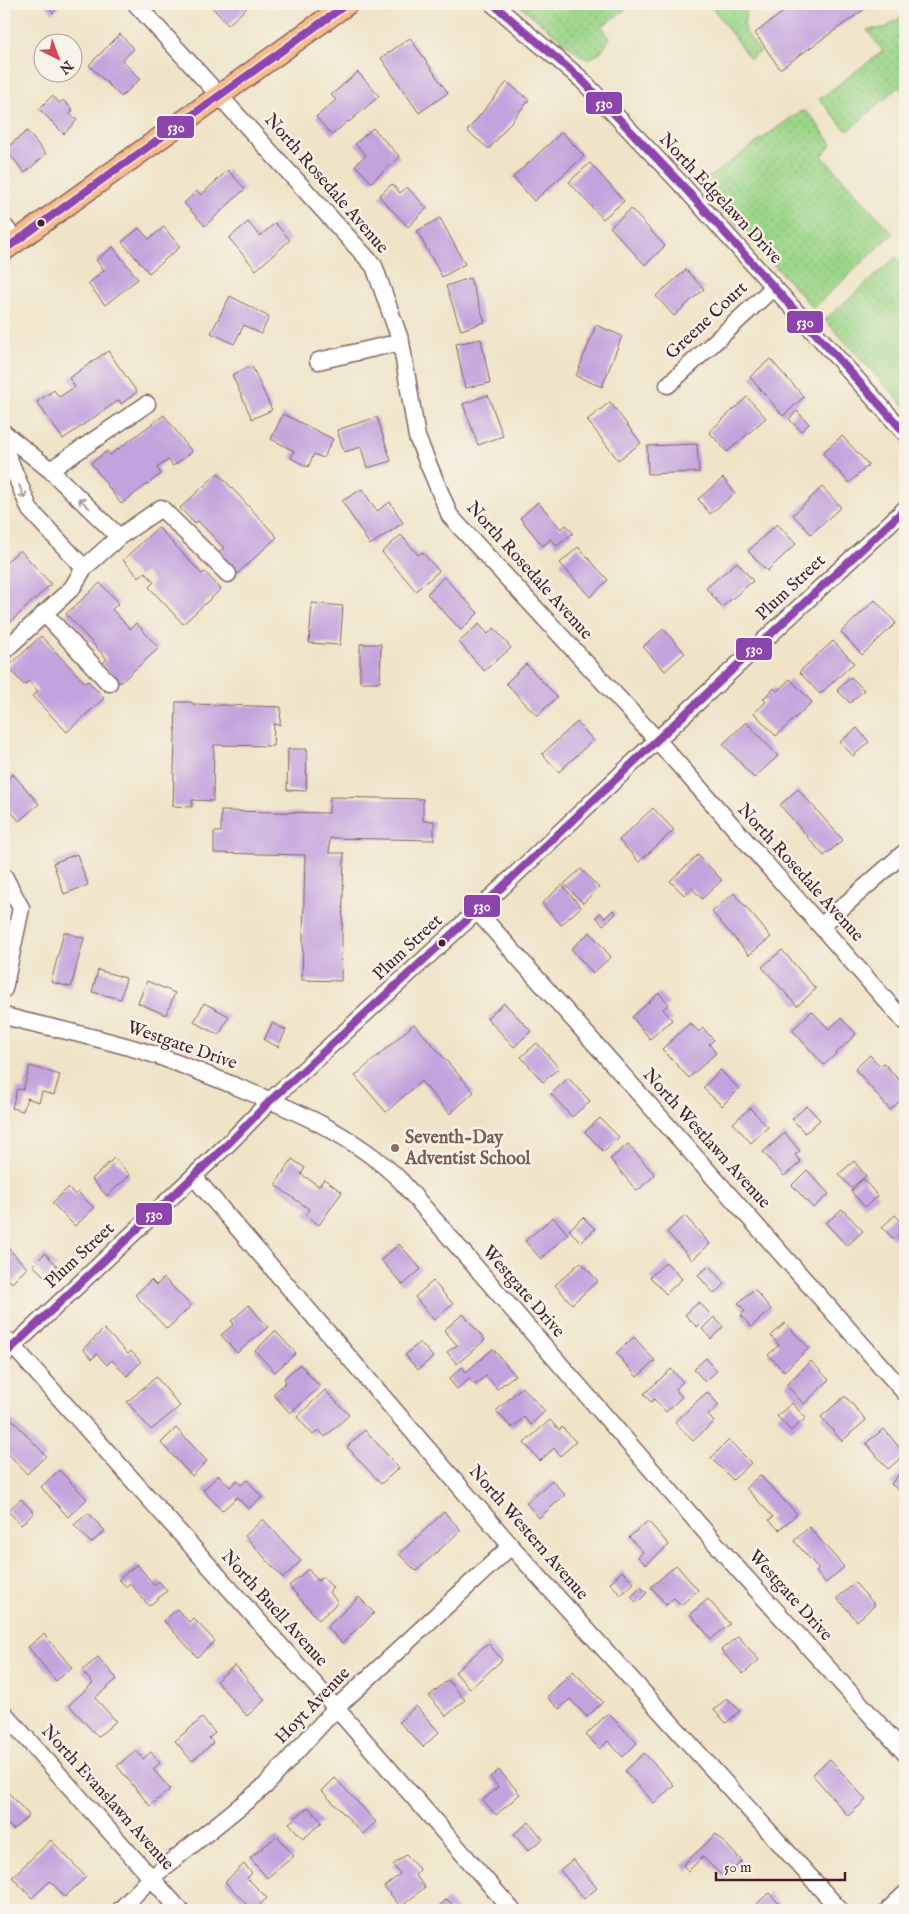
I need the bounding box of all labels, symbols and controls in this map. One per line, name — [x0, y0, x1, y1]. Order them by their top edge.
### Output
north arrow — [32, 32, 82, 82]
text: N — [56, 56, 77, 78]
line badge: 530 — [585, 91, 623, 115]
text: 530 — [595, 95, 613, 113]
street label: North Rosedale Avenue — [259, 109, 393, 259]
line badge: 530 — [156, 115, 195, 139]
text: 530 — [167, 119, 185, 137]
street label: North Edgelawn Drive — [653, 129, 787, 269]
unlabelled marker — [36, 218, 46, 228]
street label: Greene Court — [661, 277, 753, 365]
line badge: 530 — [786, 310, 824, 334]
text: 530 — [796, 314, 814, 332]
one-way arrow — [18, 484, 28, 499]
one-way arrow — [78, 497, 91, 509]
street label: North Rosedale Avenue — [461, 497, 597, 645]
street label: Plum Street — [751, 550, 831, 626]
line badge: 530 — [735, 637, 773, 661]
text: 530 — [745, 641, 763, 659]
street label: North Rosedale Avenue — [732, 799, 868, 947]
line badge: 530 — [463, 894, 501, 918]
text: 530 — [473, 898, 491, 916]
street label: Plum Street — [368, 910, 448, 986]
unlabelled marker — [437, 938, 447, 948]
street label: Westgate Drive — [124, 1016, 240, 1076]
street label: North Westlawn Avenue — [637, 1064, 775, 1214]
place label: Seventh-Day Adventist School — [404, 1127, 532, 1171]
marker: Seventh-Day Adventist School — [389, 1142, 401, 1154]
line badge: 530 — [135, 1202, 173, 1226]
text: 530 — [145, 1206, 163, 1224]
street label: Plum Street — [40, 1218, 120, 1294]
street label: Westgate Drive — [477, 1241, 569, 1343]
street label: North Western Avenue — [463, 1461, 593, 1605]
street label: North Buell Avenue — [215, 1546, 333, 1672]
street label: Westgate Drive — [743, 1546, 837, 1646]
street label: Hoyt Avenue — [270, 1663, 356, 1749]
street label: North Evanslawn Avenue — [36, 1721, 178, 1875]
scale bar — [716, 1849, 845, 1881]
text: 50 m — [724, 1858, 752, 1877]

